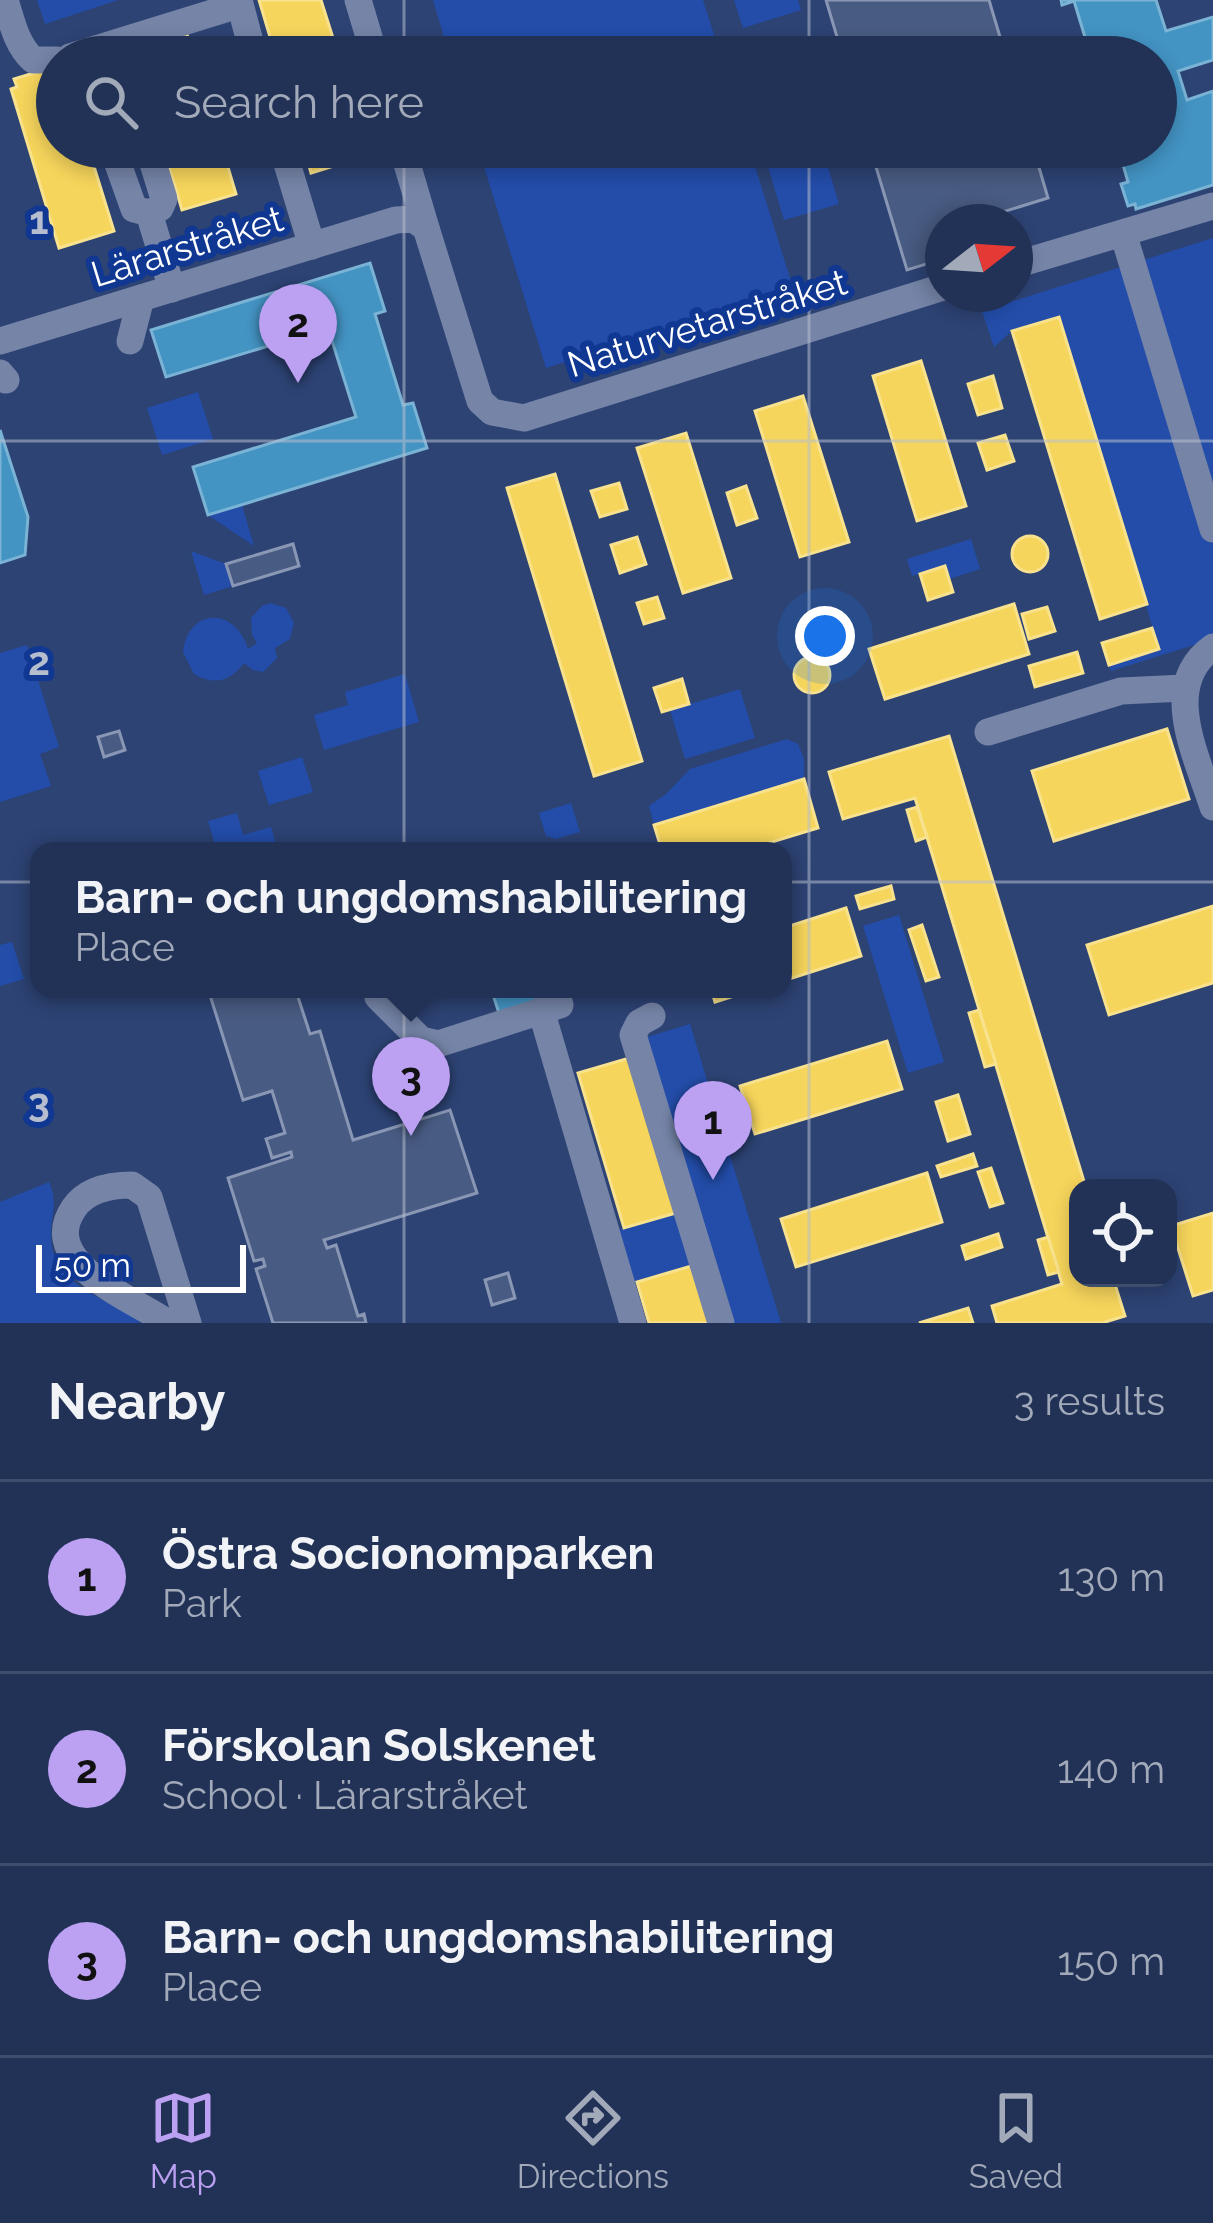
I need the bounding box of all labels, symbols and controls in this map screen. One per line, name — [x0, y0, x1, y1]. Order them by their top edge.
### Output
search box — [36, 36, 1177, 168]
icon: search — [78, 69, 144, 135]
text: Search here — [174, 76, 424, 129]
text: 1 — [29, 197, 49, 243]
street label: Lärarstråket — [86, 197, 288, 295]
north arrow — [925, 204, 1033, 312]
street label: Naturvetarstråket — [562, 261, 852, 385]
pin: 2 — [259, 284, 337, 383]
your location — [795, 606, 855, 666]
text: 2 — [28, 638, 50, 684]
popup — [30, 842, 792, 998]
text: Barn- och ungdomshabilitering — [75, 871, 747, 924]
text: Place — [75, 924, 175, 970]
pin: 3 — [372, 1037, 450, 1136]
text: 3 — [28, 1079, 50, 1125]
pin: 1 — [674, 1081, 752, 1180]
map controls — [1069, 1179, 1177, 1287]
button: locate — [1069, 1179, 1177, 1287]
scale bar — [36, 1239, 246, 1292]
text: 50 m — [54, 1246, 131, 1285]
text: Nearby — [48, 1371, 225, 1431]
text: 3 results — [1014, 1378, 1165, 1424]
text: Östra Socionomparken — [162, 1527, 654, 1580]
text: 1 — [77, 1554, 97, 1600]
text: 130 m — [1058, 1554, 1165, 1600]
text: Park — [162, 1580, 242, 1626]
text: Förskolan Solskenet — [162, 1719, 596, 1772]
text: 2 — [76, 1746, 98, 1792]
text: 140 m — [1057, 1746, 1165, 1792]
text: School · Lärarstråket — [162, 1772, 528, 1818]
text: Barn- och ungdomshabilitering — [162, 1911, 835, 1964]
text: 3 — [76, 1938, 98, 1984]
text: 150 m — [1057, 1938, 1165, 1984]
text: Place — [162, 1964, 262, 2010]
tab: Map — [150, 2085, 217, 2196]
tab: Directions — [517, 2085, 669, 2196]
tab: Saved — [969, 2085, 1063, 2196]

